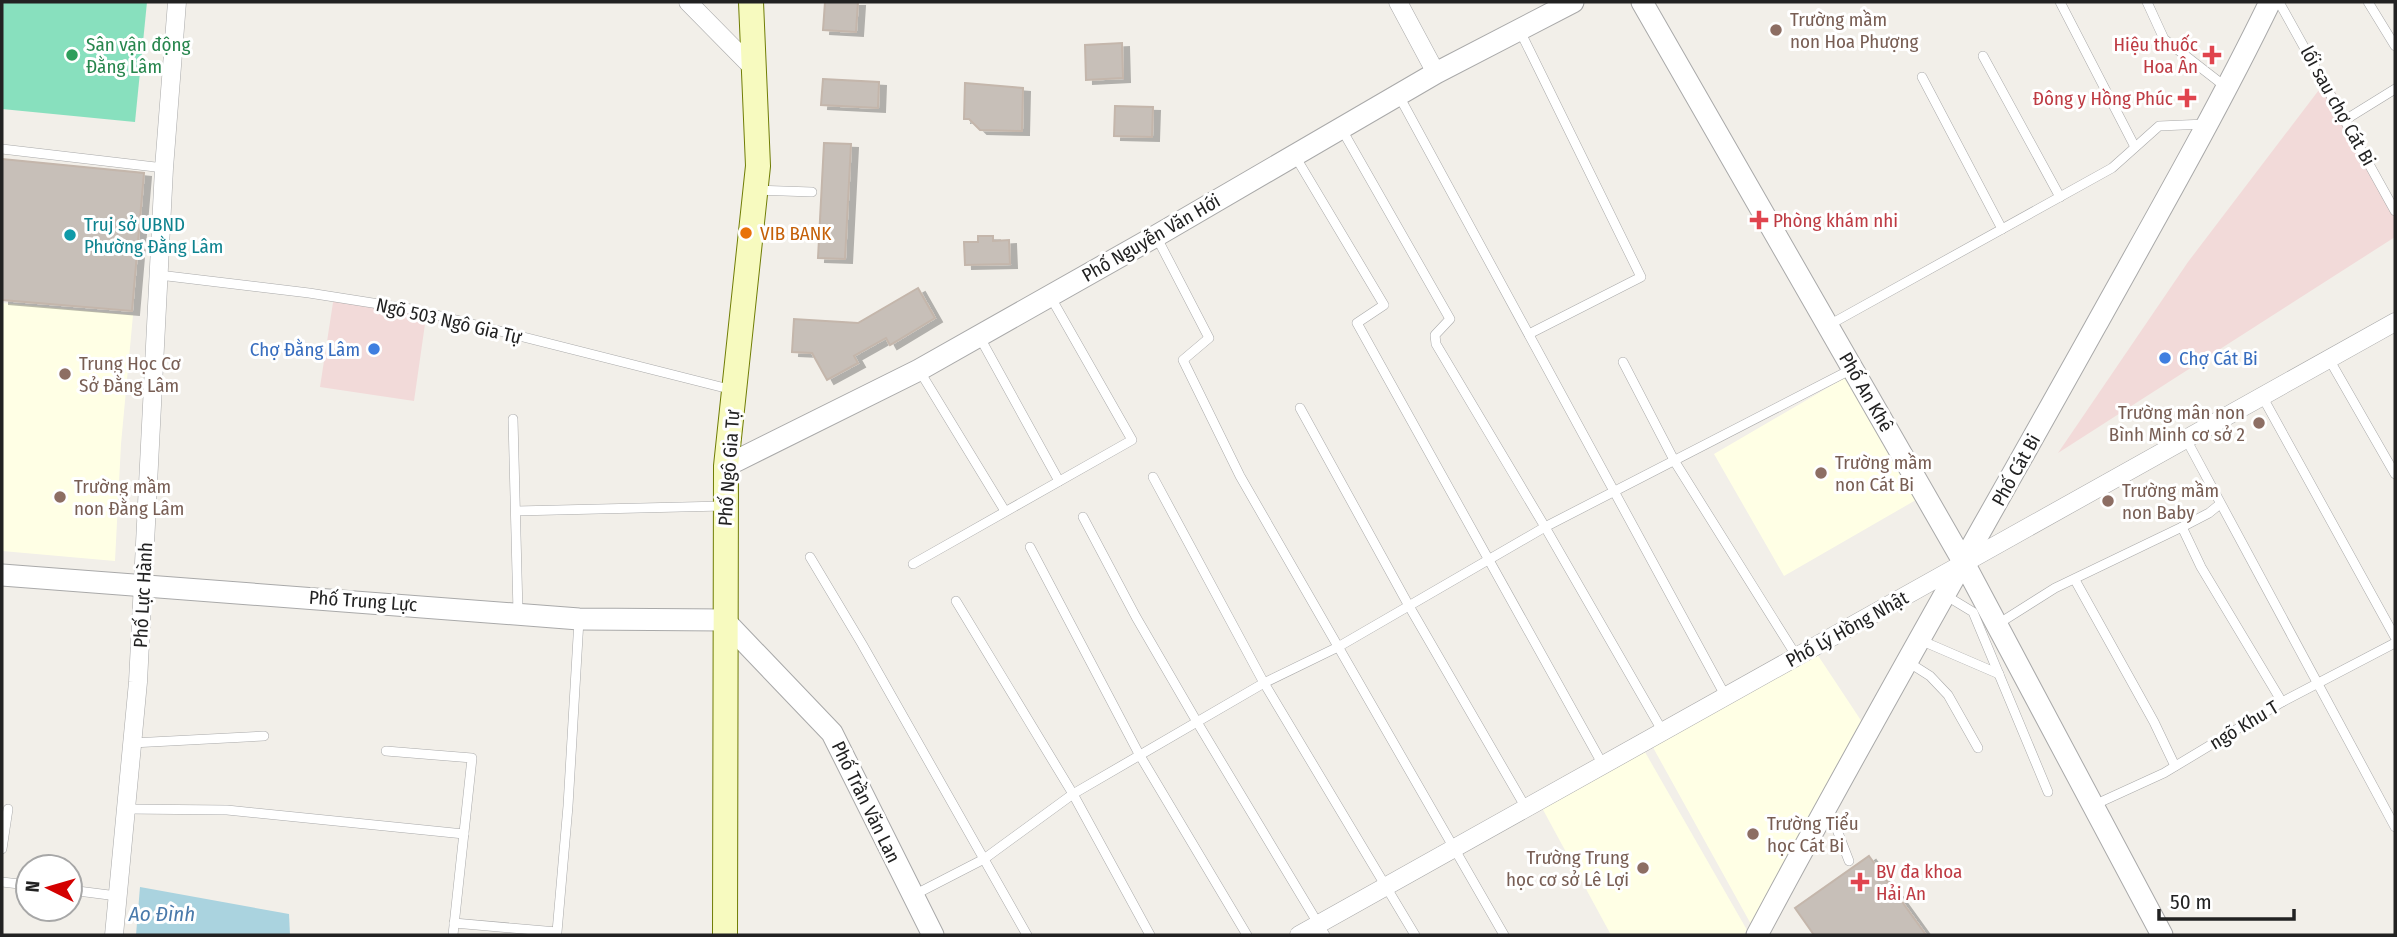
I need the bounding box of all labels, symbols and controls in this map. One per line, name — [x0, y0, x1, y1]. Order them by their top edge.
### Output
place label: Trường mầm non Hoa Phượng — [1790, 8, 1919, 53]
marker: Trường mầm non Hoa Phượng — [1768, 22, 1784, 38]
place label: Sân vận động Đằng Lâm — [86, 33, 190, 78]
place label: Hiệu thuốc Hoa Ân — [2114, 33, 2198, 78]
street label: lối sau chợ Cát Bi — [2296, 42, 2380, 170]
marker: Sân vận động Đằng Lâm — [64, 47, 80, 63]
marker: Hiệu thuốc Hoa Ân — [2204, 47, 2220, 63]
place label: Đông y Hồng Phúc — [2033, 87, 2173, 110]
marker: Đông y Hồng Phúc — [2179, 90, 2195, 106]
street label: Phố Nguyễn Văn Hới — [1078, 189, 1224, 287]
place label: Phòng khám nhi — [1773, 209, 1898, 232]
marker: Phòng khám nhi — [1751, 212, 1767, 228]
place label: Truj sở UBND Phường Đằng Lâm — [84, 213, 223, 258]
place label: VIB BANK — [760, 222, 832, 245]
marker: VIB BANK — [738, 225, 754, 241]
marker: Truj sở UBND Phường Đằng Lâm — [62, 227, 78, 243]
street label: Ngõ 503 Ngô Gia Tự — [374, 293, 525, 349]
place label: Chợ Đằng Lâm — [250, 338, 360, 361]
marker: Chợ Đằng Lâm — [366, 341, 382, 357]
place label: Chợ Cát Bi — [2179, 347, 2258, 370]
street label: Phố An Khê — [1834, 348, 1898, 436]
marker: Chợ Cát Bi — [2157, 350, 2173, 366]
place label: Trung Học Cơ Sở Đằng Lâm — [79, 352, 182, 397]
marker: Trung Học Cơ Sở Đằng Lâm — [57, 366, 73, 382]
place label: Trường mân non Bình Minh cơ sở 2 — [2109, 401, 2245, 446]
street label: Phố Ngô Gia Tự — [713, 409, 745, 527]
marker: Trường mân non Bình Minh cơ sở 2 — [2251, 415, 2267, 431]
street label: Phố Cát Bi — [1987, 430, 2045, 510]
place label: Trường mầm non Cát Bi — [1835, 451, 1932, 496]
marker: Trường mầm non Cát Bi — [1813, 465, 1829, 481]
place label: Trường mầm non Đằng Lâm — [74, 475, 185, 520]
place label: Trường mầm non Baby — [2122, 479, 2219, 524]
marker: Trường mầm non Đằng Lâm — [52, 489, 68, 505]
marker: Trường mầm non Baby — [2100, 493, 2116, 509]
street label: Phố Lực Hành — [129, 542, 157, 648]
street label: Phố Trung Lực — [308, 586, 418, 616]
street label: Phố Lý Hồng Nhật — [1782, 586, 1913, 672]
street label: ngõ Khu T — [2205, 695, 2283, 755]
street label: Phố Trần Văn Lan — [827, 737, 905, 867]
place label: Trường Tiểu học Cát Bi — [1767, 812, 1859, 857]
marker: Trường Tiểu học Cát Bi — [1745, 826, 1761, 842]
place label: Trường Trung học cơ sở Lê Lợi — [1506, 846, 1629, 891]
north arrow — [14, 853, 84, 923]
marker: Trường Trung học cơ sở Lê Lợi — [1635, 860, 1651, 876]
place label: BV đa khoa Hải An — [1876, 860, 1962, 905]
marker: BV đa khoa Hải An — [1850, 872, 1870, 892]
scale bar — [2159, 878, 2294, 922]
text: N — [21, 880, 45, 893]
text: 50 m — [2170, 889, 2212, 915]
water label: Ao Đình — [128, 901, 195, 927]

